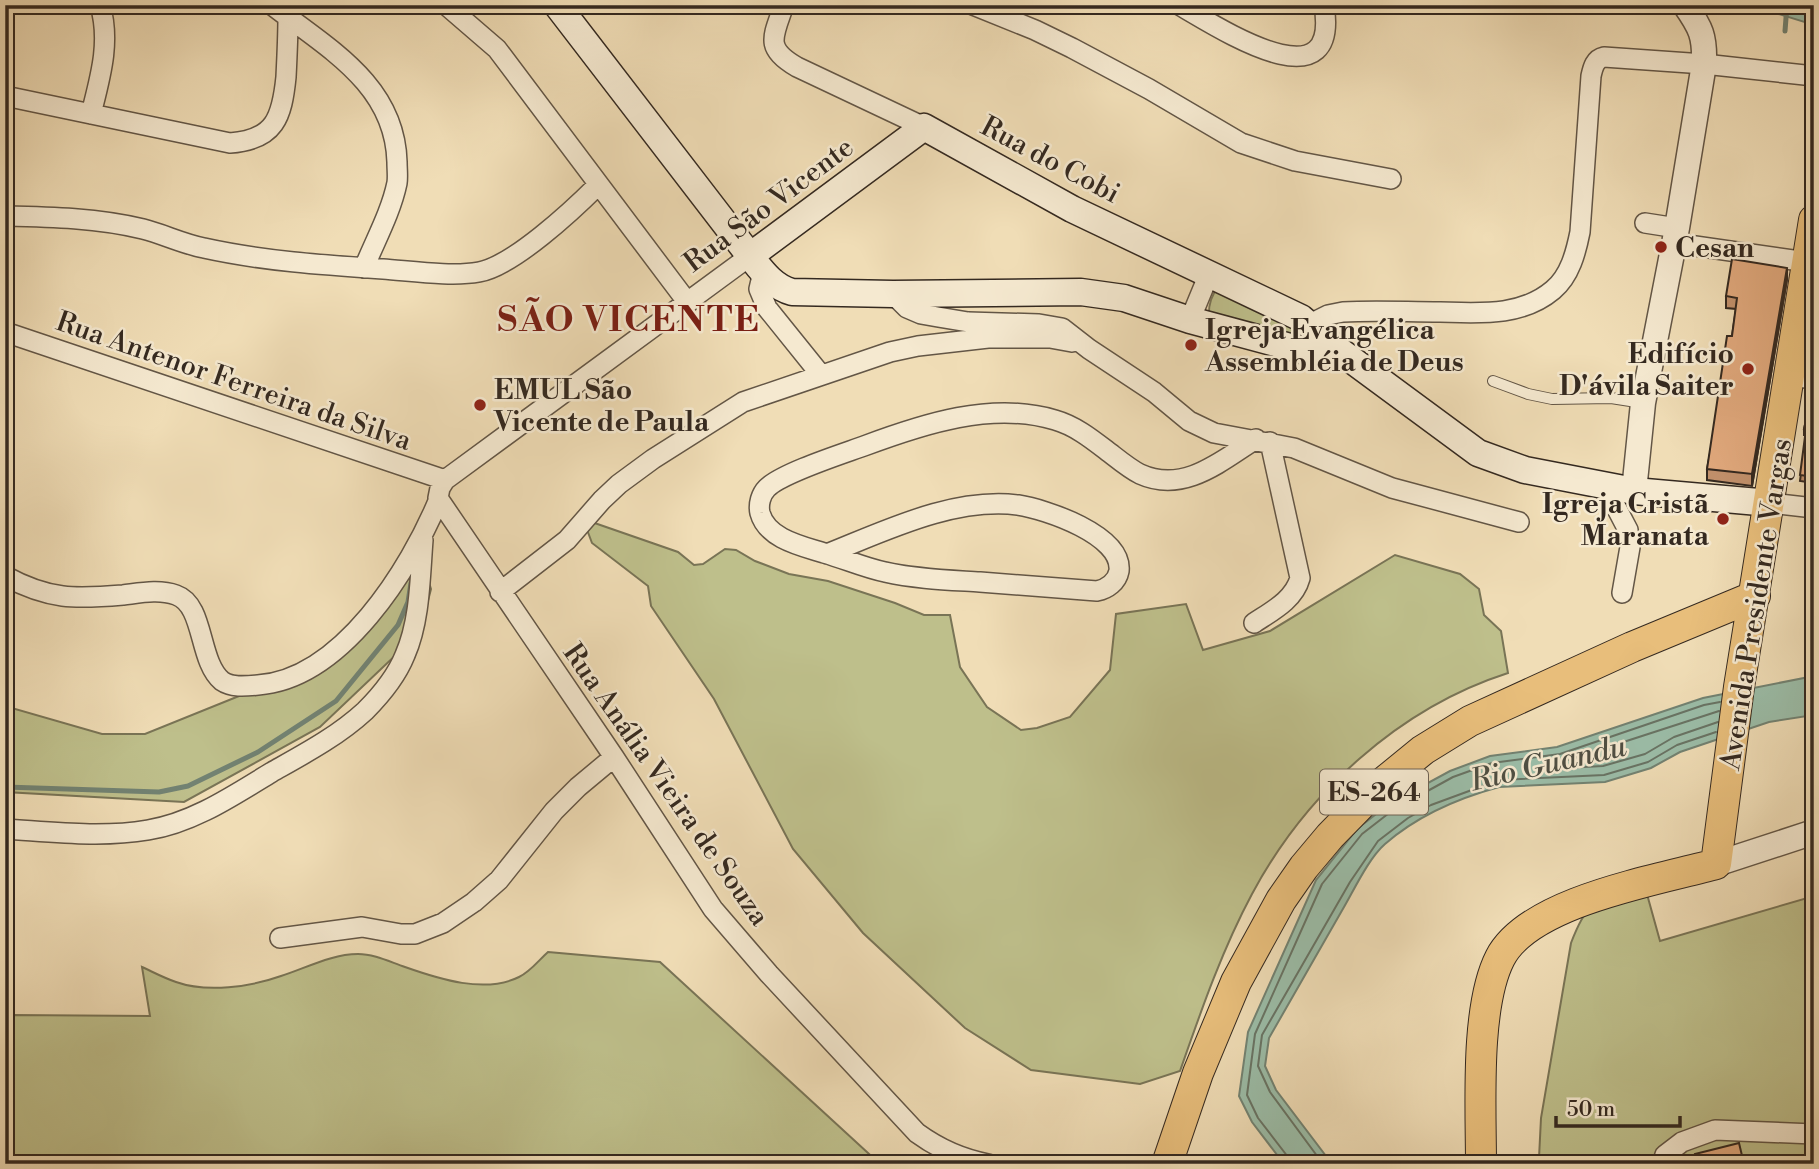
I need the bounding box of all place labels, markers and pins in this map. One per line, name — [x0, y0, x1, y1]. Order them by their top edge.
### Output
place label: Cesan — [1675, 231, 1754, 266]
marker: Cesan — [1653, 239, 1669, 255]
place label: Igreja Evangélica Assembléia de Deus — [1204, 313, 1464, 380]
marker: Igreja Evangélica Assembléia de Deus — [1183, 337, 1199, 353]
place label: Edifício D'ávila Saiter — [1559, 337, 1734, 404]
marker: Edifício D'ávila Saiter — [1740, 361, 1756, 377]
place label: EMUL São Vicente de Paula — [493, 373, 710, 440]
marker: EMUL São Vicente de Paula — [472, 397, 488, 413]
place label: Igreja Cristã Maranata — [1542, 487, 1710, 554]
marker: Igreja Cristã Maranata — [1715, 511, 1731, 527]

